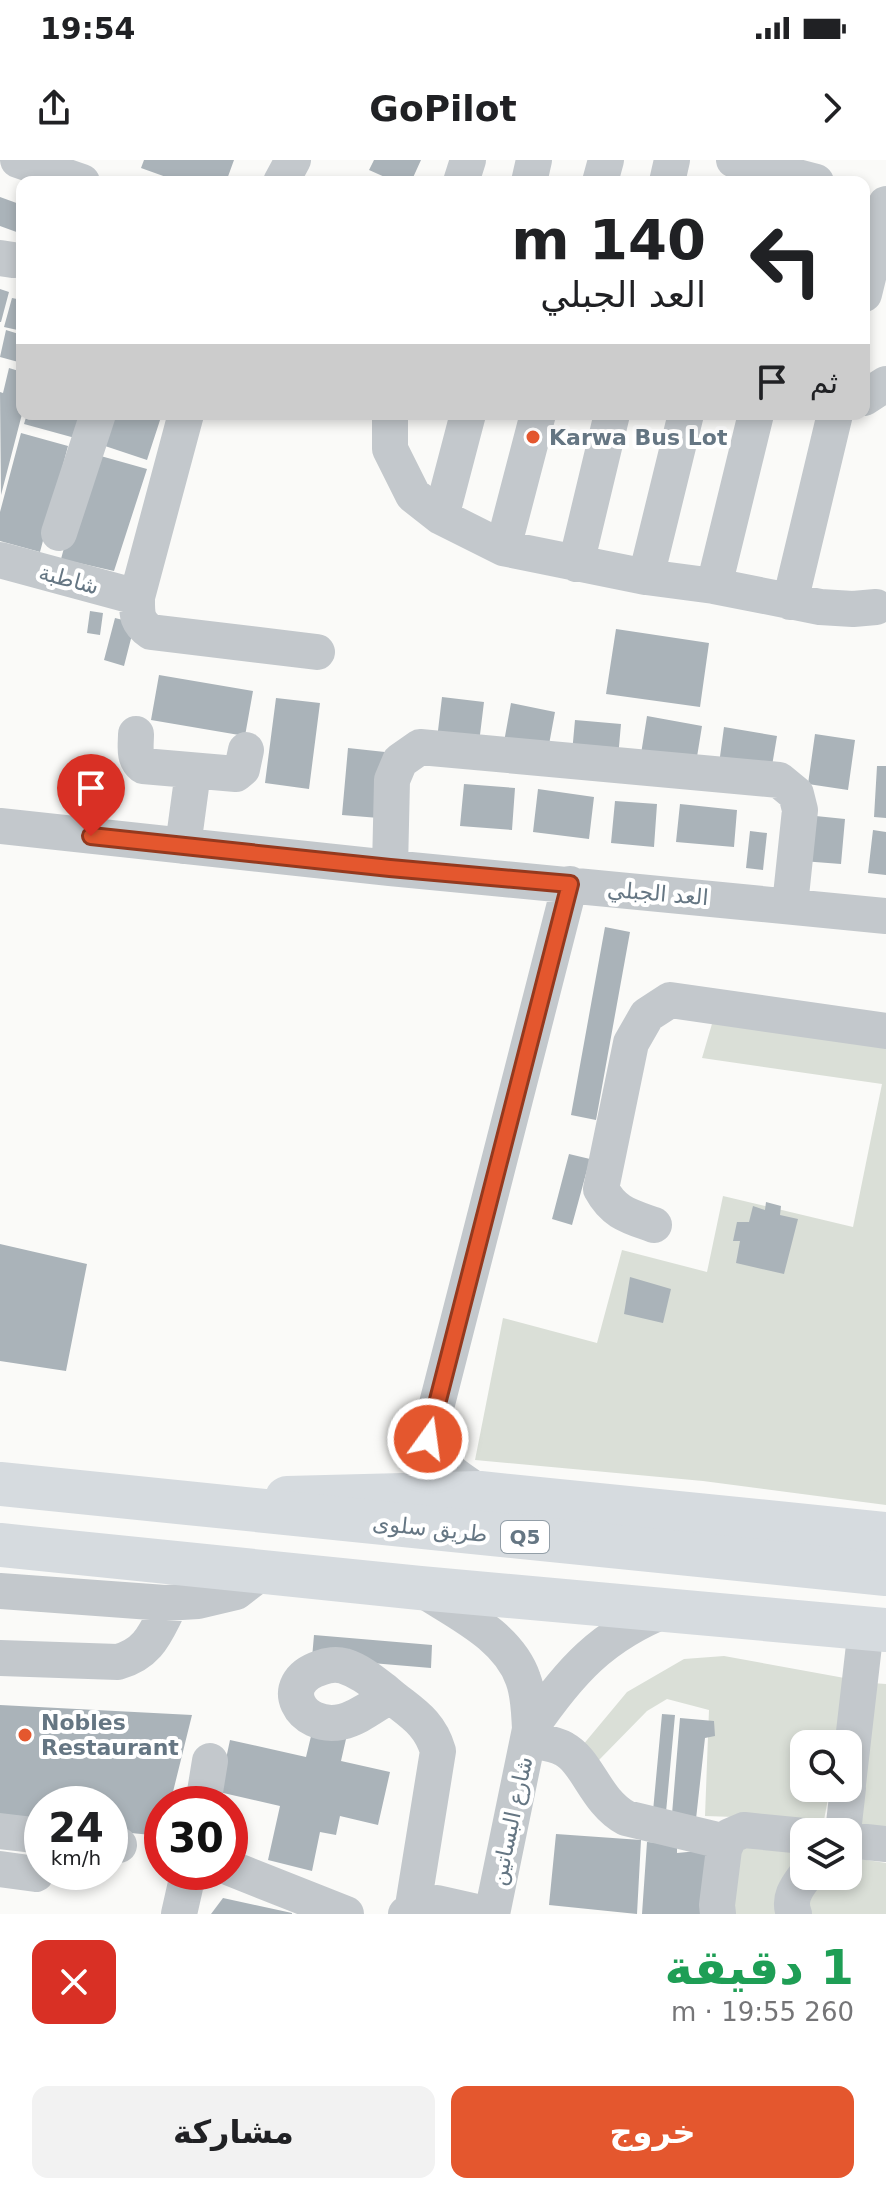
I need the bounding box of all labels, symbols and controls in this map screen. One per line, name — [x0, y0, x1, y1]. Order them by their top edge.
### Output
text: 19:54 — [40, 11, 136, 46]
icon: share — [32, 86, 76, 130]
icon: forward — [810, 86, 854, 130]
text: GoPilot — [369, 88, 517, 129]
text: 140 m — [511, 207, 706, 272]
icon: left — [734, 208, 838, 312]
text: العد الجبلي — [540, 274, 706, 315]
icon: arrive — [750, 360, 794, 404]
text: ثم — [810, 365, 838, 400]
place label: Karwa Bus Lot — [549, 425, 728, 450]
marker: Karwa Bus Lot — [524, 428, 542, 446]
street label: شاطبة — [36, 560, 102, 599]
pin — [57, 754, 125, 836]
icon: arrive — [69, 766, 113, 810]
street label: العد الجبلي — [606, 877, 709, 911]
position arrow — [386, 1397, 470, 1481]
street label: طريق سلوى — [371, 1510, 489, 1548]
road number: Q5 — [501, 1521, 549, 1553]
place label: Nobles Restaurant — [41, 1710, 179, 1760]
marker: Nobles Restaurant — [16, 1726, 34, 1744]
map controls — [790, 1730, 862, 1890]
button: search — [790, 1730, 862, 1802]
street label: شارع البساتين — [486, 1754, 537, 1888]
speed limit sign: 30 — [144, 1786, 248, 1890]
text: 24 — [48, 1805, 104, 1851]
button: layers — [790, 1818, 862, 1890]
text: km/h — [51, 1846, 101, 1870]
text: 1 دقيقة — [665, 1939, 854, 1995]
button: close — [32, 1940, 116, 2024]
text: 260 m · 19:55 — [671, 1997, 854, 2027]
button: مشاركة — [32, 2086, 435, 2178]
button: خروج — [451, 2086, 854, 2178]

